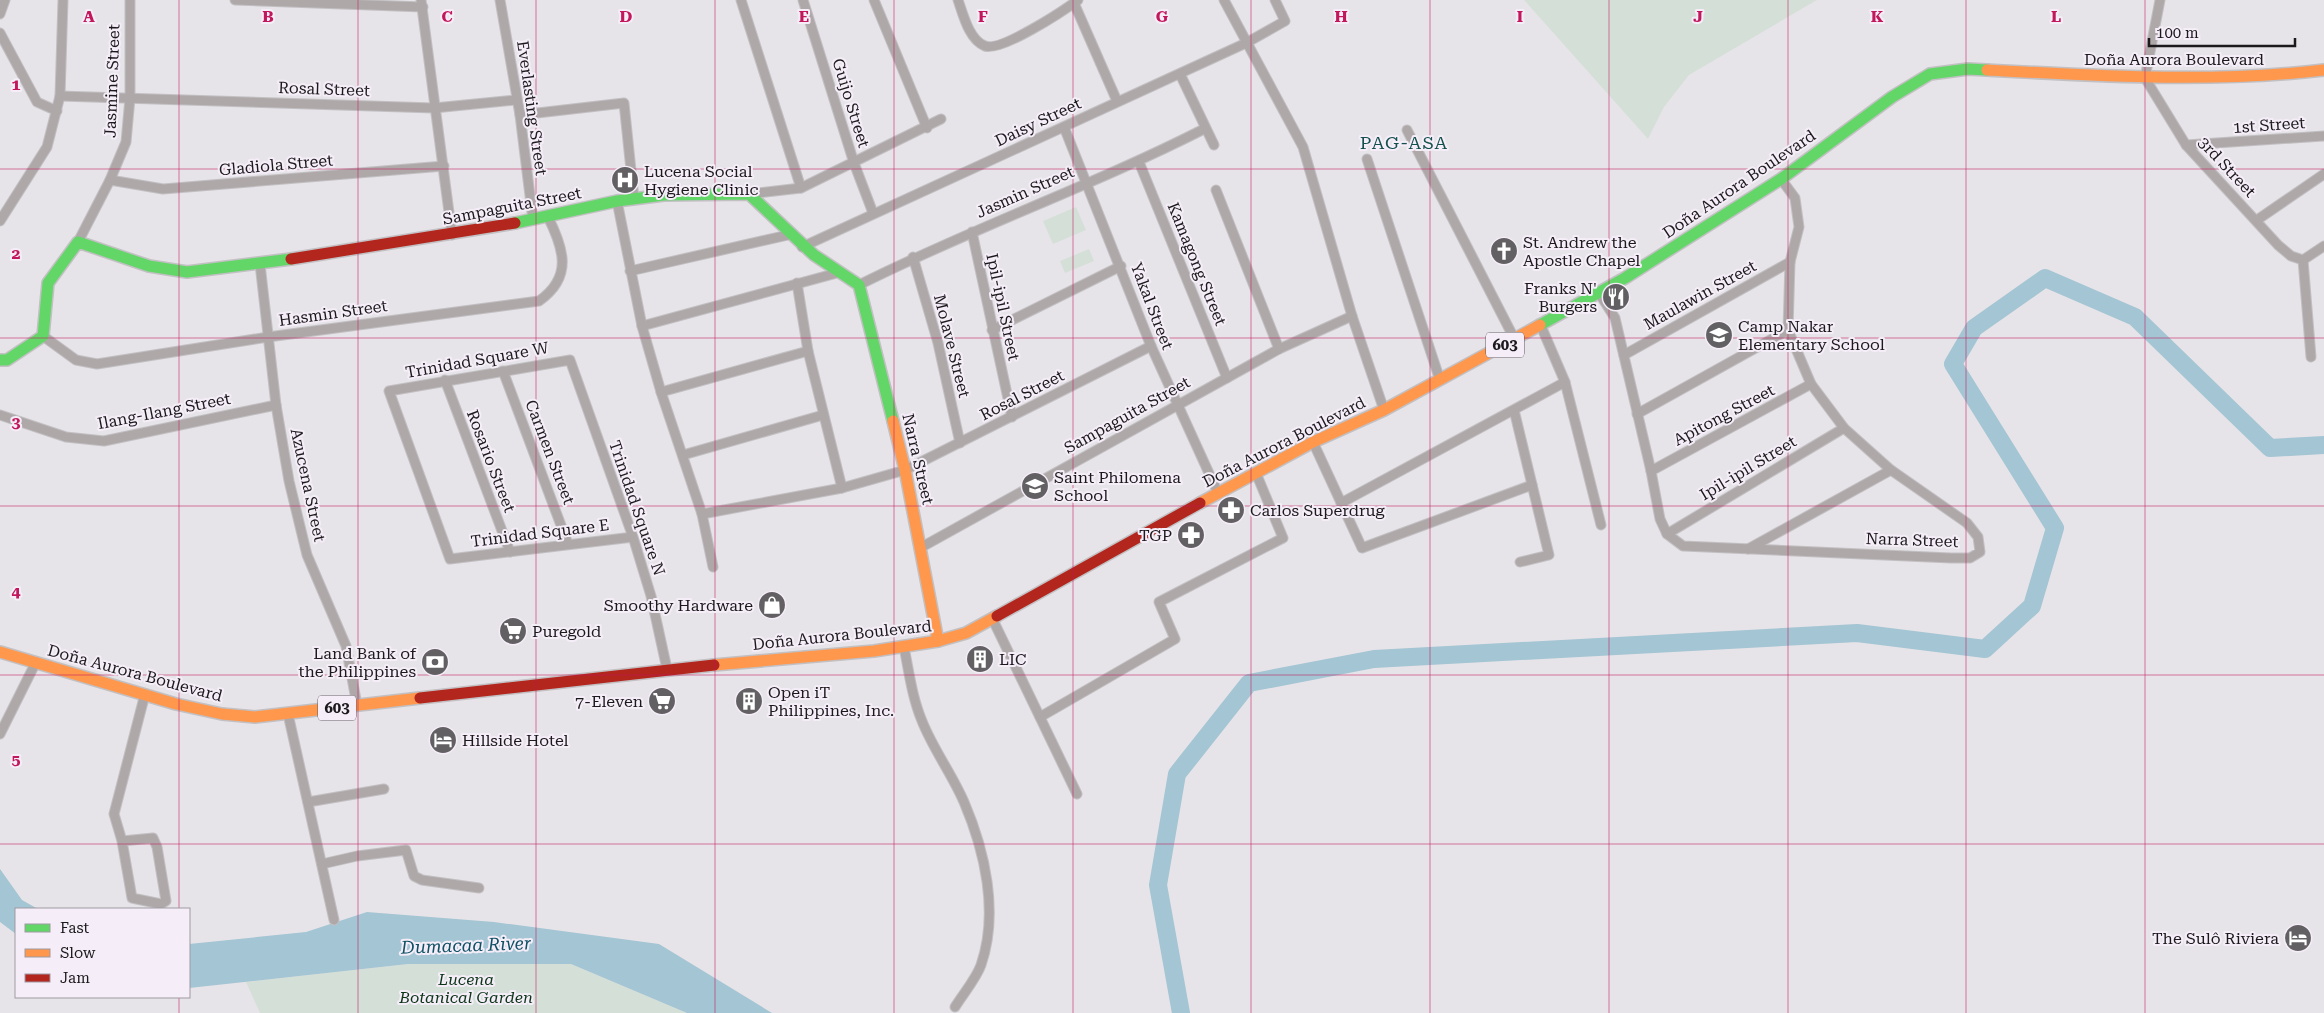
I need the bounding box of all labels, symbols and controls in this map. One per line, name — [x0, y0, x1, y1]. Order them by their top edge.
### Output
text: A — [83, 7, 95, 26]
text: B — [262, 7, 274, 26]
text: C — [441, 7, 453, 26]
text: D — [620, 7, 633, 26]
text: E — [799, 7, 809, 26]
text: F — [978, 7, 988, 26]
text: G — [1156, 7, 1169, 26]
text: H — [1334, 7, 1348, 26]
text: I — [1517, 7, 1523, 26]
text: J — [1693, 7, 1703, 26]
text: K — [1871, 7, 1884, 26]
text: L — [2051, 7, 2061, 26]
scale bar — [2149, 15, 2295, 47]
street label: Jasmine Street — [101, 24, 123, 138]
text: 100 m — [2156, 24, 2199, 42]
street label: Everlasting Street — [513, 39, 551, 177]
street label: Doña Aurora Boulevard — [2084, 50, 2264, 69]
street label: Guijo Street — [828, 56, 874, 150]
text: 1 — [12, 75, 21, 94]
street label: Rosal Street — [278, 78, 370, 100]
street label: Daisy Street — [992, 94, 1084, 150]
street label: 1st Street — [2232, 113, 2306, 137]
street label: Doña Aurora Boulevard — [1659, 126, 1819, 242]
district label: PAG-ASA — [1360, 132, 1448, 153]
street label: 3rd Street — [2194, 133, 2260, 201]
street label: Gladiola Street — [218, 151, 334, 179]
place label: Lucena Social Hygiene Clinic — [644, 162, 759, 199]
street label: Jasmin Street — [973, 162, 1077, 222]
hospital icon: Lucena Social Hygiene Clinic — [610, 165, 640, 195]
street label: Sampaguita Street — [441, 183, 583, 229]
street label: Kamagong Street — [1164, 200, 1230, 328]
place label: St. Andrew the Apostle Chapel — [1523, 233, 1640, 270]
church icon: St. Andrew the Apostle Chapel — [1489, 236, 1519, 266]
text: 2 — [12, 244, 21, 263]
street label: Ipil-ipil Street — [982, 252, 1024, 362]
street label: Maulawin Street — [1640, 256, 1760, 334]
street label: Yakal Street — [1127, 260, 1177, 352]
place label: Franks N' Burgers — [1524, 279, 1597, 316]
restaurant icon: Franks N' Burgers — [1601, 282, 1631, 312]
street label: Molave Street — [930, 292, 974, 400]
street label: Hasmin Street — [278, 296, 389, 330]
place label: Camp Nakar Elementary School — [1738, 317, 1885, 354]
school or university icon: Camp Nakar Elementary School — [1704, 320, 1734, 350]
road number: 603 — [1486, 332, 1524, 358]
street label: Trinidad Square W — [404, 338, 551, 382]
street label: Rosal Street — [977, 366, 1067, 424]
street label: Sampaguita Street — [1061, 373, 1193, 457]
street label: Apitong Street — [1670, 380, 1778, 450]
street label: Ilang-Ilang Street — [96, 389, 232, 433]
street label: Doña Aurora Boulevard — [1199, 393, 1369, 491]
street label: Carmen Street — [521, 397, 579, 507]
street label: Rosario Street — [463, 407, 519, 515]
street label: Narra Street — [898, 412, 938, 506]
text: 3 — [12, 413, 21, 432]
street label: Azucena Street — [287, 427, 329, 543]
street label: Ipil-ipil Street — [1696, 432, 1800, 504]
street label: Trinidad Square N — [605, 438, 669, 578]
place label: Saint Philomena School — [1054, 468, 1181, 505]
school or university icon: Saint Philomena School — [1020, 471, 1050, 501]
pharmacy icon: Carlos Superdrug — [1216, 495, 1246, 525]
place label: Carlos Superdrug — [1250, 501, 1386, 520]
street label: Trinidad Square E — [470, 515, 610, 551]
pharmacy icon: TGP — [1176, 520, 1206, 550]
place label: TGP — [1139, 526, 1172, 545]
street label: Narra Street — [1865, 529, 1959, 551]
text: 4 — [12, 582, 21, 601]
shop icon: Smoothy Hardware — [757, 590, 787, 620]
place label: Smoothy Hardware — [604, 596, 753, 615]
supermarket icon: Puregold — [498, 616, 528, 646]
street label: Doña Aurora Boulevard — [751, 616, 933, 654]
place label: Puregold — [532, 622, 601, 641]
street label: Doña Aurora Boulevard — [46, 641, 224, 705]
place label: Land Bank of the Philippines — [298, 644, 417, 681]
building icon: LIC — [965, 644, 995, 674]
bank icon: Land Bank of the Philippines — [420, 647, 450, 677]
place label: LIC — [999, 650, 1026, 669]
place label: Open iT Philippines, Inc. — [768, 683, 894, 720]
supermarket icon: 7-Eleven — [647, 686, 677, 716]
building icon: Open iT Philippines, Inc. — [734, 686, 764, 716]
place label: 7-Eleven — [575, 692, 643, 711]
road number: 603 — [318, 696, 356, 720]
hotel icon: Hillside Hotel — [428, 725, 458, 755]
place label: Hillside Hotel — [462, 731, 569, 750]
text: 5 — [12, 750, 21, 769]
legend — [15, 908, 190, 998]
text: Fast — [60, 919, 90, 937]
hotel icon: The Sulô Riviera — [2283, 923, 2313, 953]
place label: The Sulô Riviera — [2152, 929, 2279, 948]
water label: Dumacaa River — [399, 932, 532, 958]
text: Slow — [60, 944, 96, 962]
text: Jam — [60, 969, 90, 987]
park label: Lucena Botanical Garden — [398, 970, 533, 1007]

